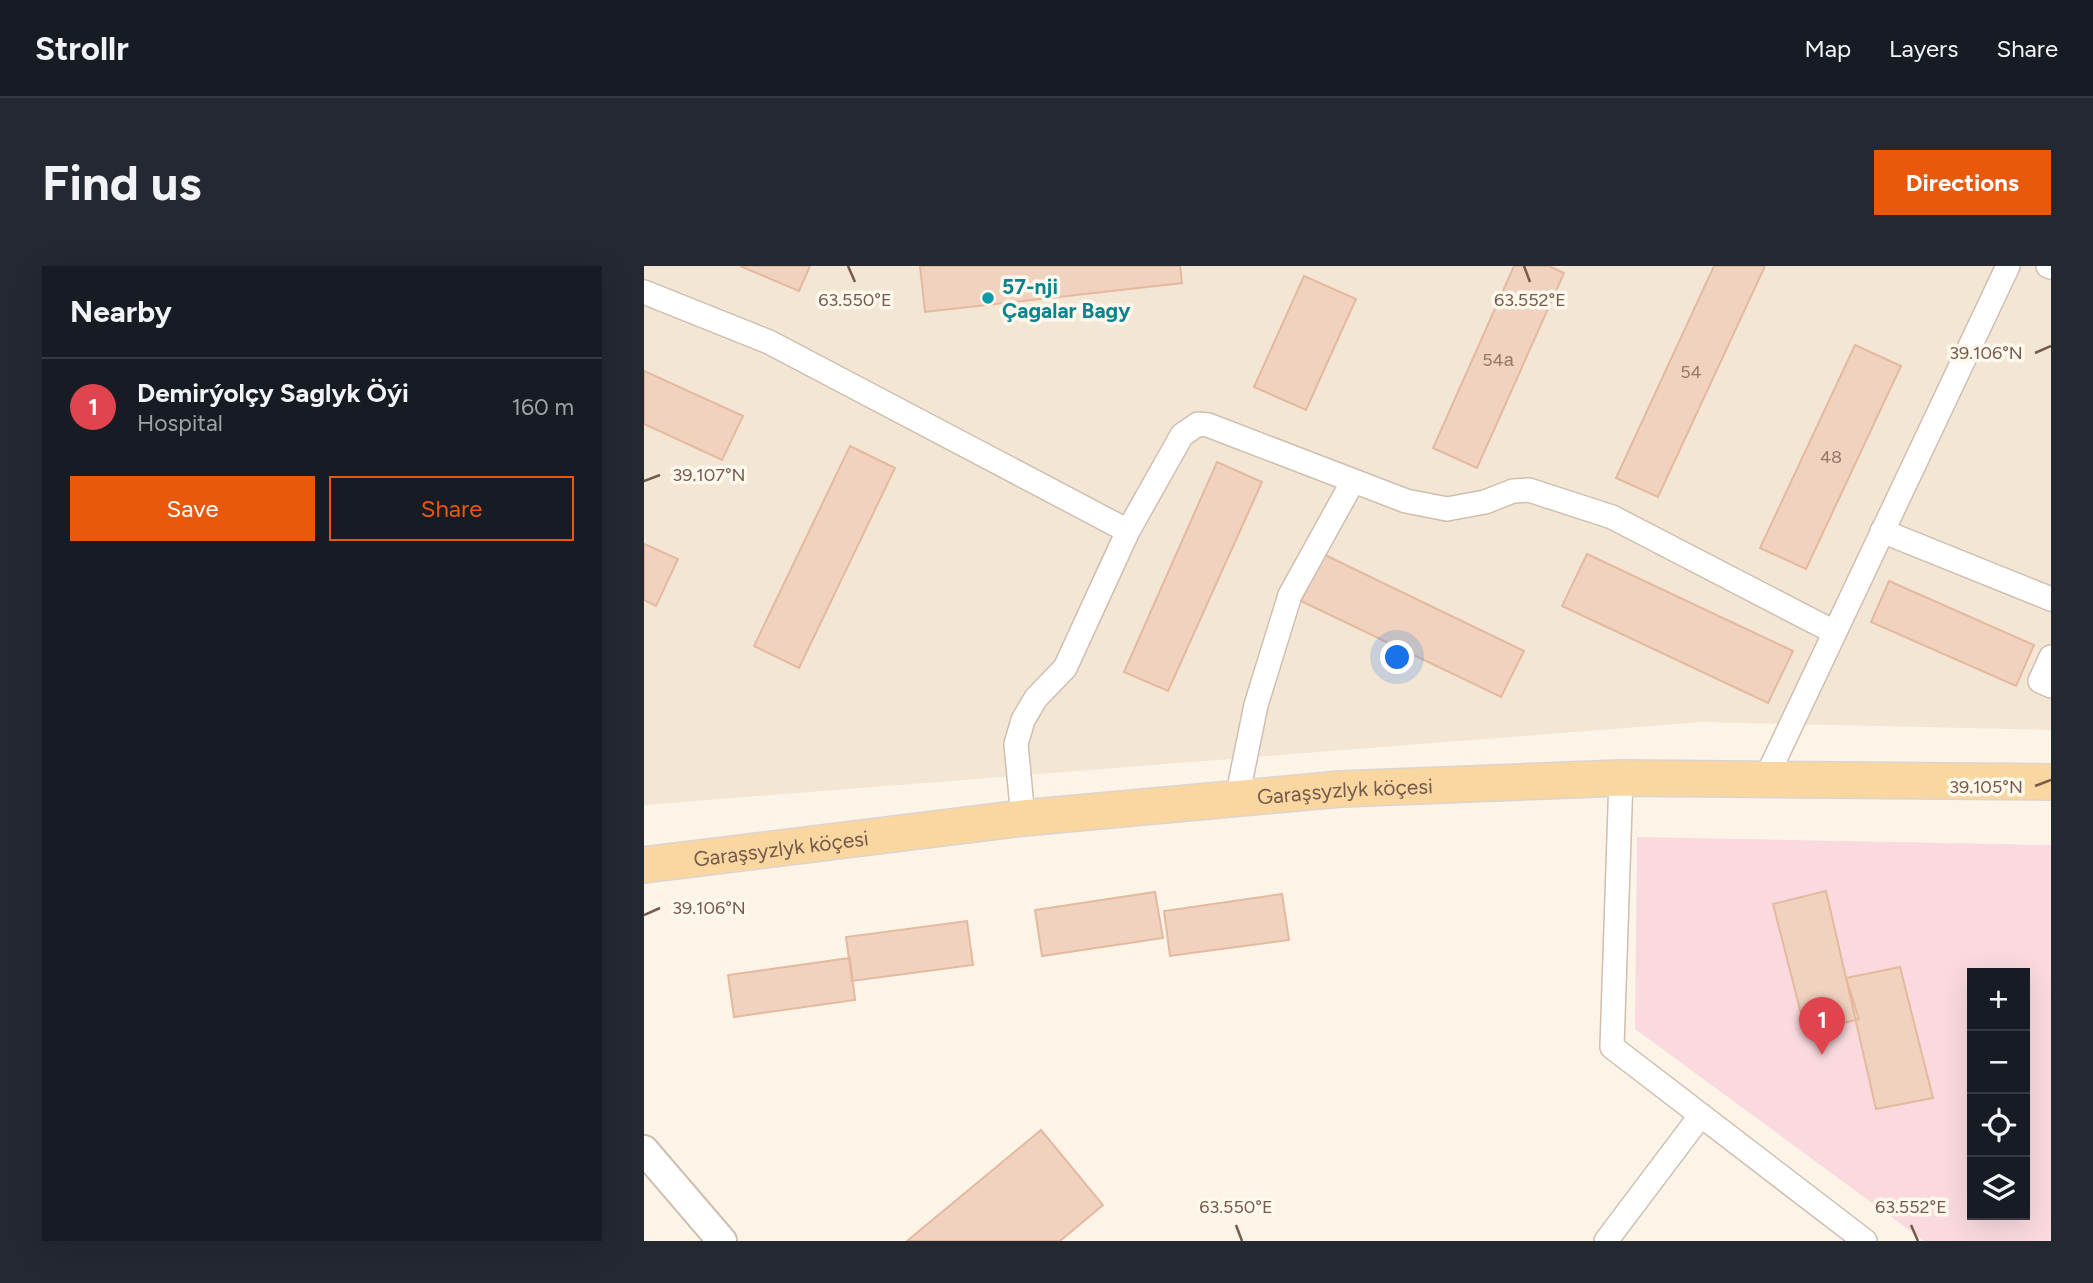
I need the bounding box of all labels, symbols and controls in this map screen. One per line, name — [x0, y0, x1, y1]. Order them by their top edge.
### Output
text: Strollr — [35, 29, 129, 68]
text: Map — [1804, 34, 1851, 63]
text: Layers — [1889, 34, 1958, 63]
text: Share — [1996, 34, 2058, 63]
button: Directions — [1874, 150, 2051, 215]
text: Find us — [42, 153, 201, 212]
place label: 57-nji Çagalar Bagy — [1002, 274, 1131, 323]
text: 63.550°E — [818, 289, 892, 311]
text: 63.552°E — [1494, 289, 1566, 311]
marker: 57-nji Çagalar Bagy — [980, 290, 996, 306]
text: Nearby — [70, 293, 172, 330]
text: 39.106°N — [1949, 342, 2023, 364]
house number: 54а — [1482, 349, 1515, 371]
house number: 54 — [1680, 361, 1702, 383]
text: Demirýolçy Saglyk Öýi — [137, 377, 409, 409]
text: 1 — [88, 393, 98, 421]
text: 160 m — [511, 393, 574, 421]
text: Hospital — [137, 409, 223, 437]
house number: 48 — [1820, 446, 1842, 468]
text: 39.107°N — [673, 464, 745, 486]
button: Save — [70, 476, 315, 541]
button: Share — [329, 476, 574, 541]
your location — [1380, 640, 1414, 674]
street label: Garaşsyzlyk köçesi — [1256, 773, 1433, 809]
text: 39.105°N — [1949, 776, 2023, 798]
street label: Garaşsyzlyk köçesi — [692, 825, 870, 871]
text: 39.106°N — [672, 897, 746, 919]
map controls — [1967, 968, 2030, 1220]
button: + — [1967, 968, 2030, 1031]
pin: 1 — [1799, 997, 1845, 1055]
button: − — [1967, 1031, 2030, 1094]
button: locate — [1967, 1094, 2030, 1157]
button: layers — [1967, 1157, 2030, 1220]
text: 63.550°E — [1199, 1196, 1273, 1218]
text: 63.552°E — [1875, 1196, 1947, 1218]

